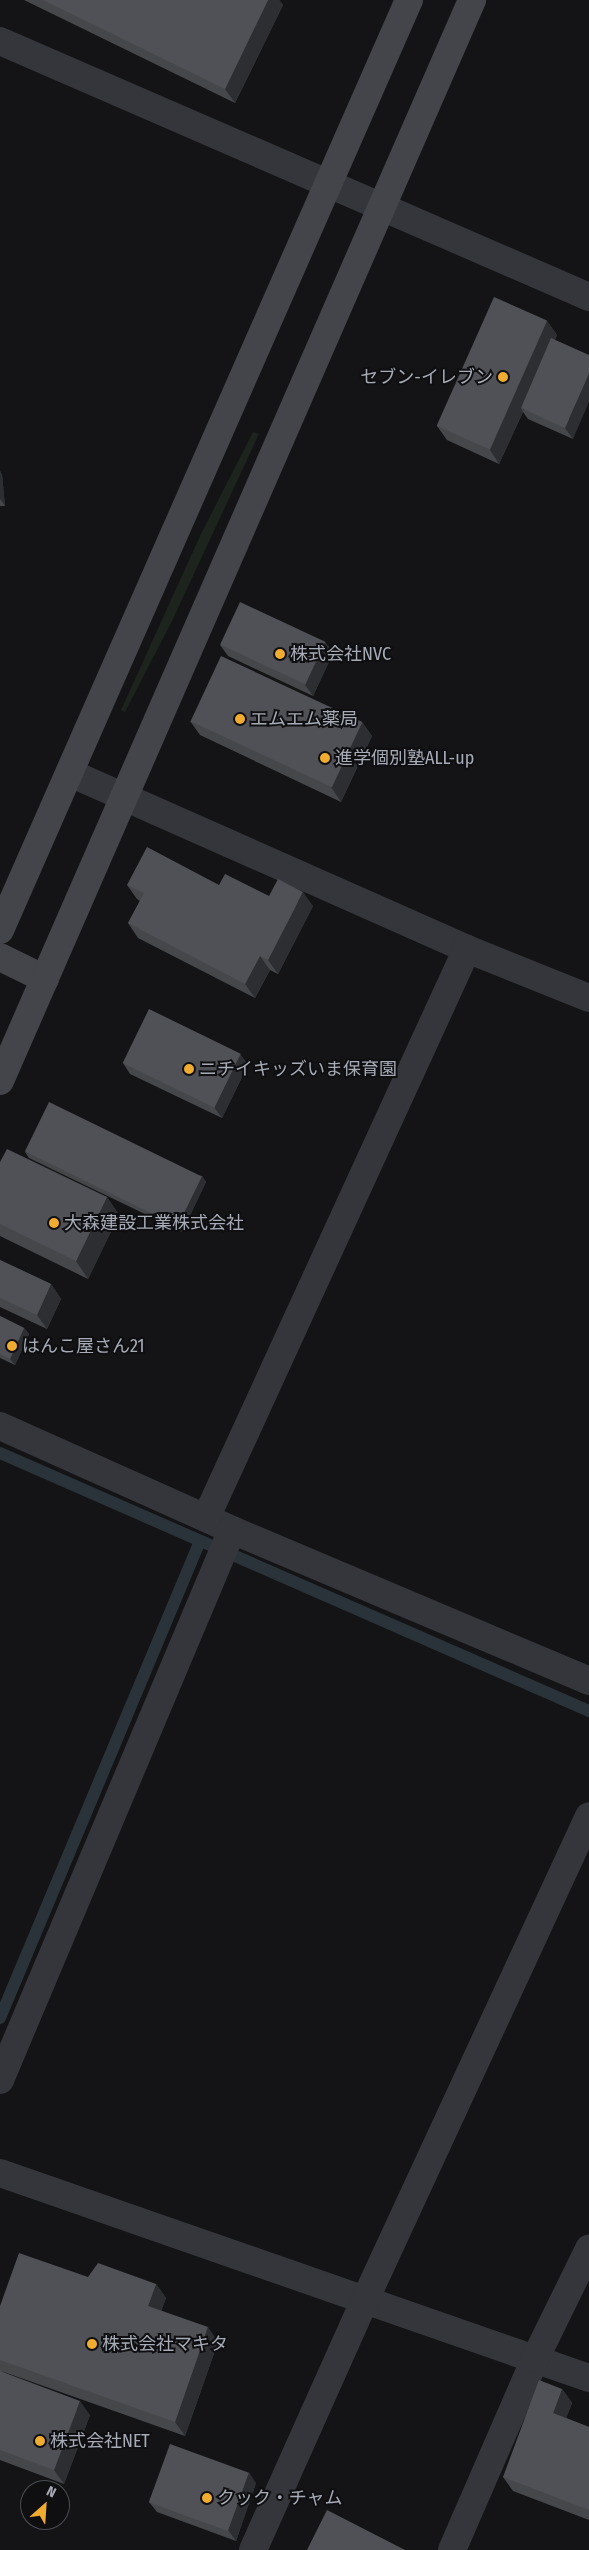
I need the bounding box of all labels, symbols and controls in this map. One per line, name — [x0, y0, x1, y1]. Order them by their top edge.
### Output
place label: セブン-イレブン — [360, 366, 493, 388]
marker: セブン-イレブン — [497, 371, 509, 383]
place label: 株式会社NVC — [290, 643, 391, 665]
marker: 株式会社NVC — [274, 648, 286, 660]
place label: エムエム薬局 — [250, 708, 358, 730]
marker: エムエム薬局 — [234, 713, 246, 725]
place label: 進学個別塾ALL-up — [335, 747, 474, 769]
marker: 進学個別塾ALL-up — [319, 752, 331, 764]
place label: ニチイキッズいま保育園 — [199, 1058, 397, 1080]
marker: ニチイキッズいま保育園 — [183, 1063, 195, 1075]
place label: 大森建設工業株式会社 — [64, 1212, 244, 1234]
marker: 大森建設工業株式会社 — [48, 1217, 60, 1229]
place label: はんこ屋さん21 — [22, 1335, 145, 1357]
marker: はんこ屋さん21 — [6, 1340, 18, 1352]
place label: 株式会社マキタ — [102, 2333, 228, 2355]
marker: 株式会社マキタ — [86, 2338, 98, 2350]
place label: 株式会社NET — [50, 2430, 150, 2452]
marker: 株式会社NET — [34, 2435, 46, 2447]
north arrow — [20, 2480, 70, 2530]
text: N — [44, 2482, 59, 2501]
place label: クック・チャム — [217, 2487, 343, 2509]
marker: クック・チャム — [201, 2492, 213, 2504]

